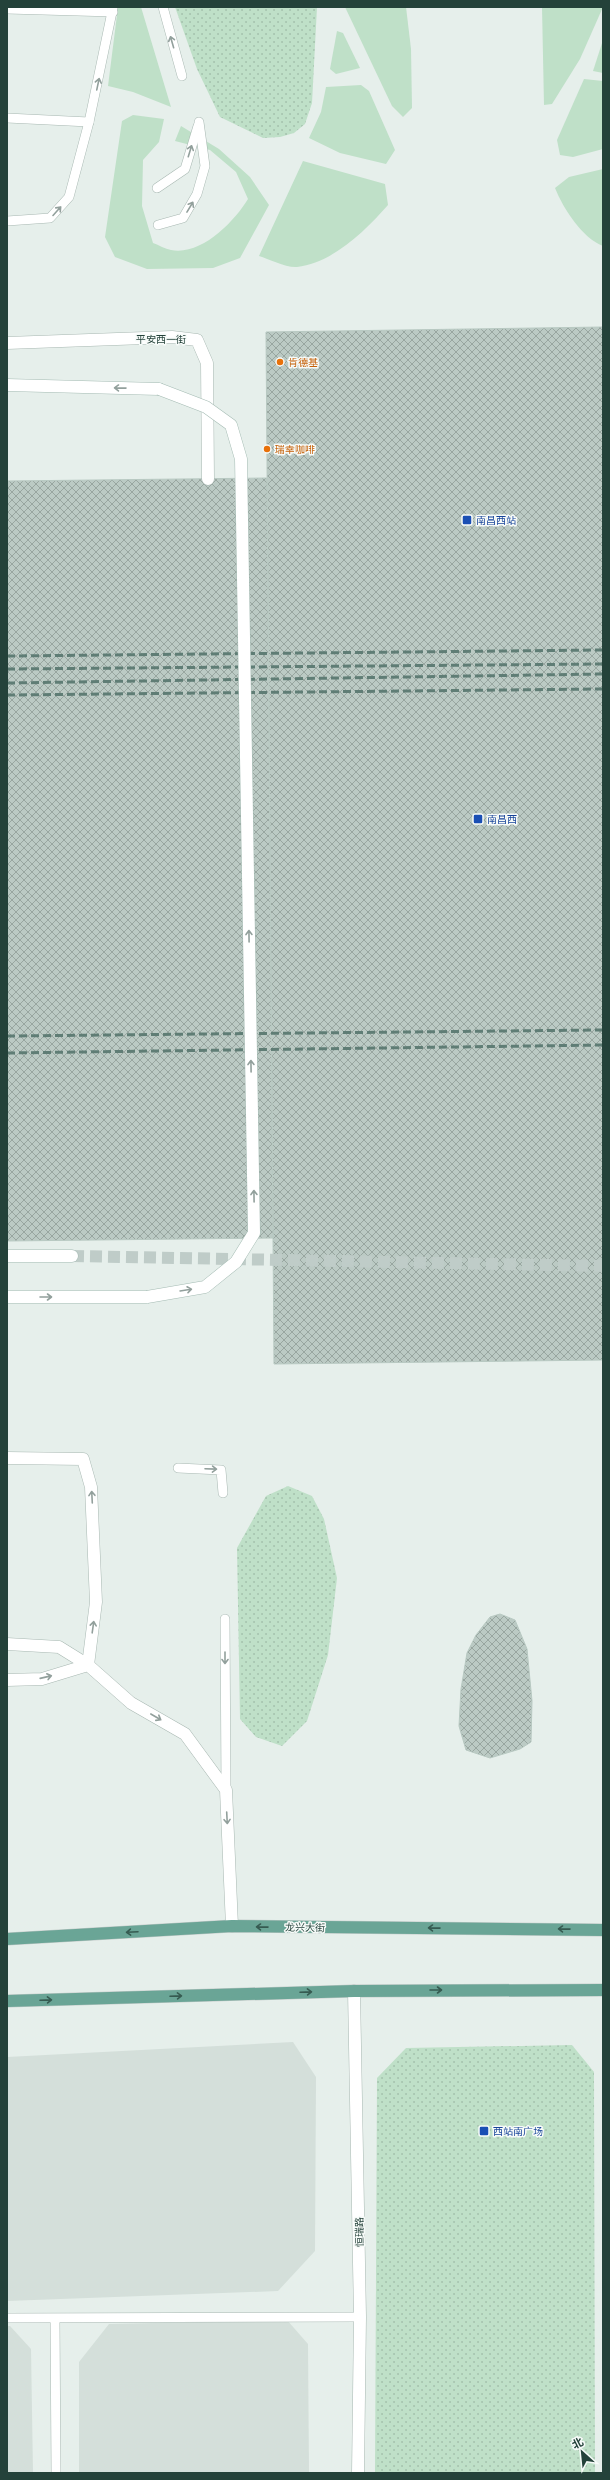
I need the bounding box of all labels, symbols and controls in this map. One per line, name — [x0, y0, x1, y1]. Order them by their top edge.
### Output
one-way arrow — [168, 35, 176, 48]
one-way arrow — [94, 77, 102, 90]
one-way arrow — [187, 145, 195, 157]
one-way arrow — [186, 201, 194, 213]
one-way arrow — [52, 206, 61, 216]
street label: 平安西一街 — [136, 334, 186, 346]
marker: 肯德基 — [275, 357, 285, 367]
place label: 肯德基 — [288, 357, 318, 369]
one-way arrow — [114, 384, 127, 392]
marker: 瑞幸咖啡 — [262, 444, 272, 454]
place label: 瑞幸咖啡 — [275, 444, 315, 456]
marker: 南昌西站 — [461, 514, 473, 526]
place label: 南昌西站 — [476, 515, 516, 527]
marker: 南昌西 — [472, 813, 484, 825]
place label: 南昌西 — [487, 814, 517, 826]
one-way arrow — [245, 930, 253, 943]
one-way arrow — [248, 1060, 255, 1073]
one-way arrow — [250, 1190, 257, 1203]
one-way arrow — [179, 1286, 192, 1294]
one-way arrow — [39, 1293, 52, 1301]
one-way arrow — [204, 1466, 217, 1473]
one-way arrow — [88, 1491, 96, 1504]
one-way arrow — [89, 1621, 97, 1634]
one-way arrow — [221, 1651, 229, 1664]
one-way arrow — [39, 1673, 52, 1681]
one-way arrow — [150, 1714, 162, 1722]
one-way arrow — [223, 1811, 231, 1824]
street label: 龙兴大街 — [285, 1922, 325, 1934]
one-way arrow — [256, 1923, 269, 1931]
one-way arrow — [428, 1924, 441, 1932]
one-way arrow — [558, 1925, 571, 1933]
one-way arrow — [126, 1928, 139, 1935]
one-way arrow — [429, 1986, 442, 1994]
one-way arrow — [299, 1988, 312, 1996]
one-way arrow — [169, 1992, 182, 2000]
one-way arrow — [39, 1996, 52, 2004]
marker: 西站南广场 — [478, 2125, 490, 2137]
place label: 西站南广场 — [493, 2126, 543, 2138]
street label: 恒瑞路 — [354, 2217, 366, 2247]
north arrow — [562, 2432, 602, 2472]
text: 北 — [570, 2435, 586, 2452]

